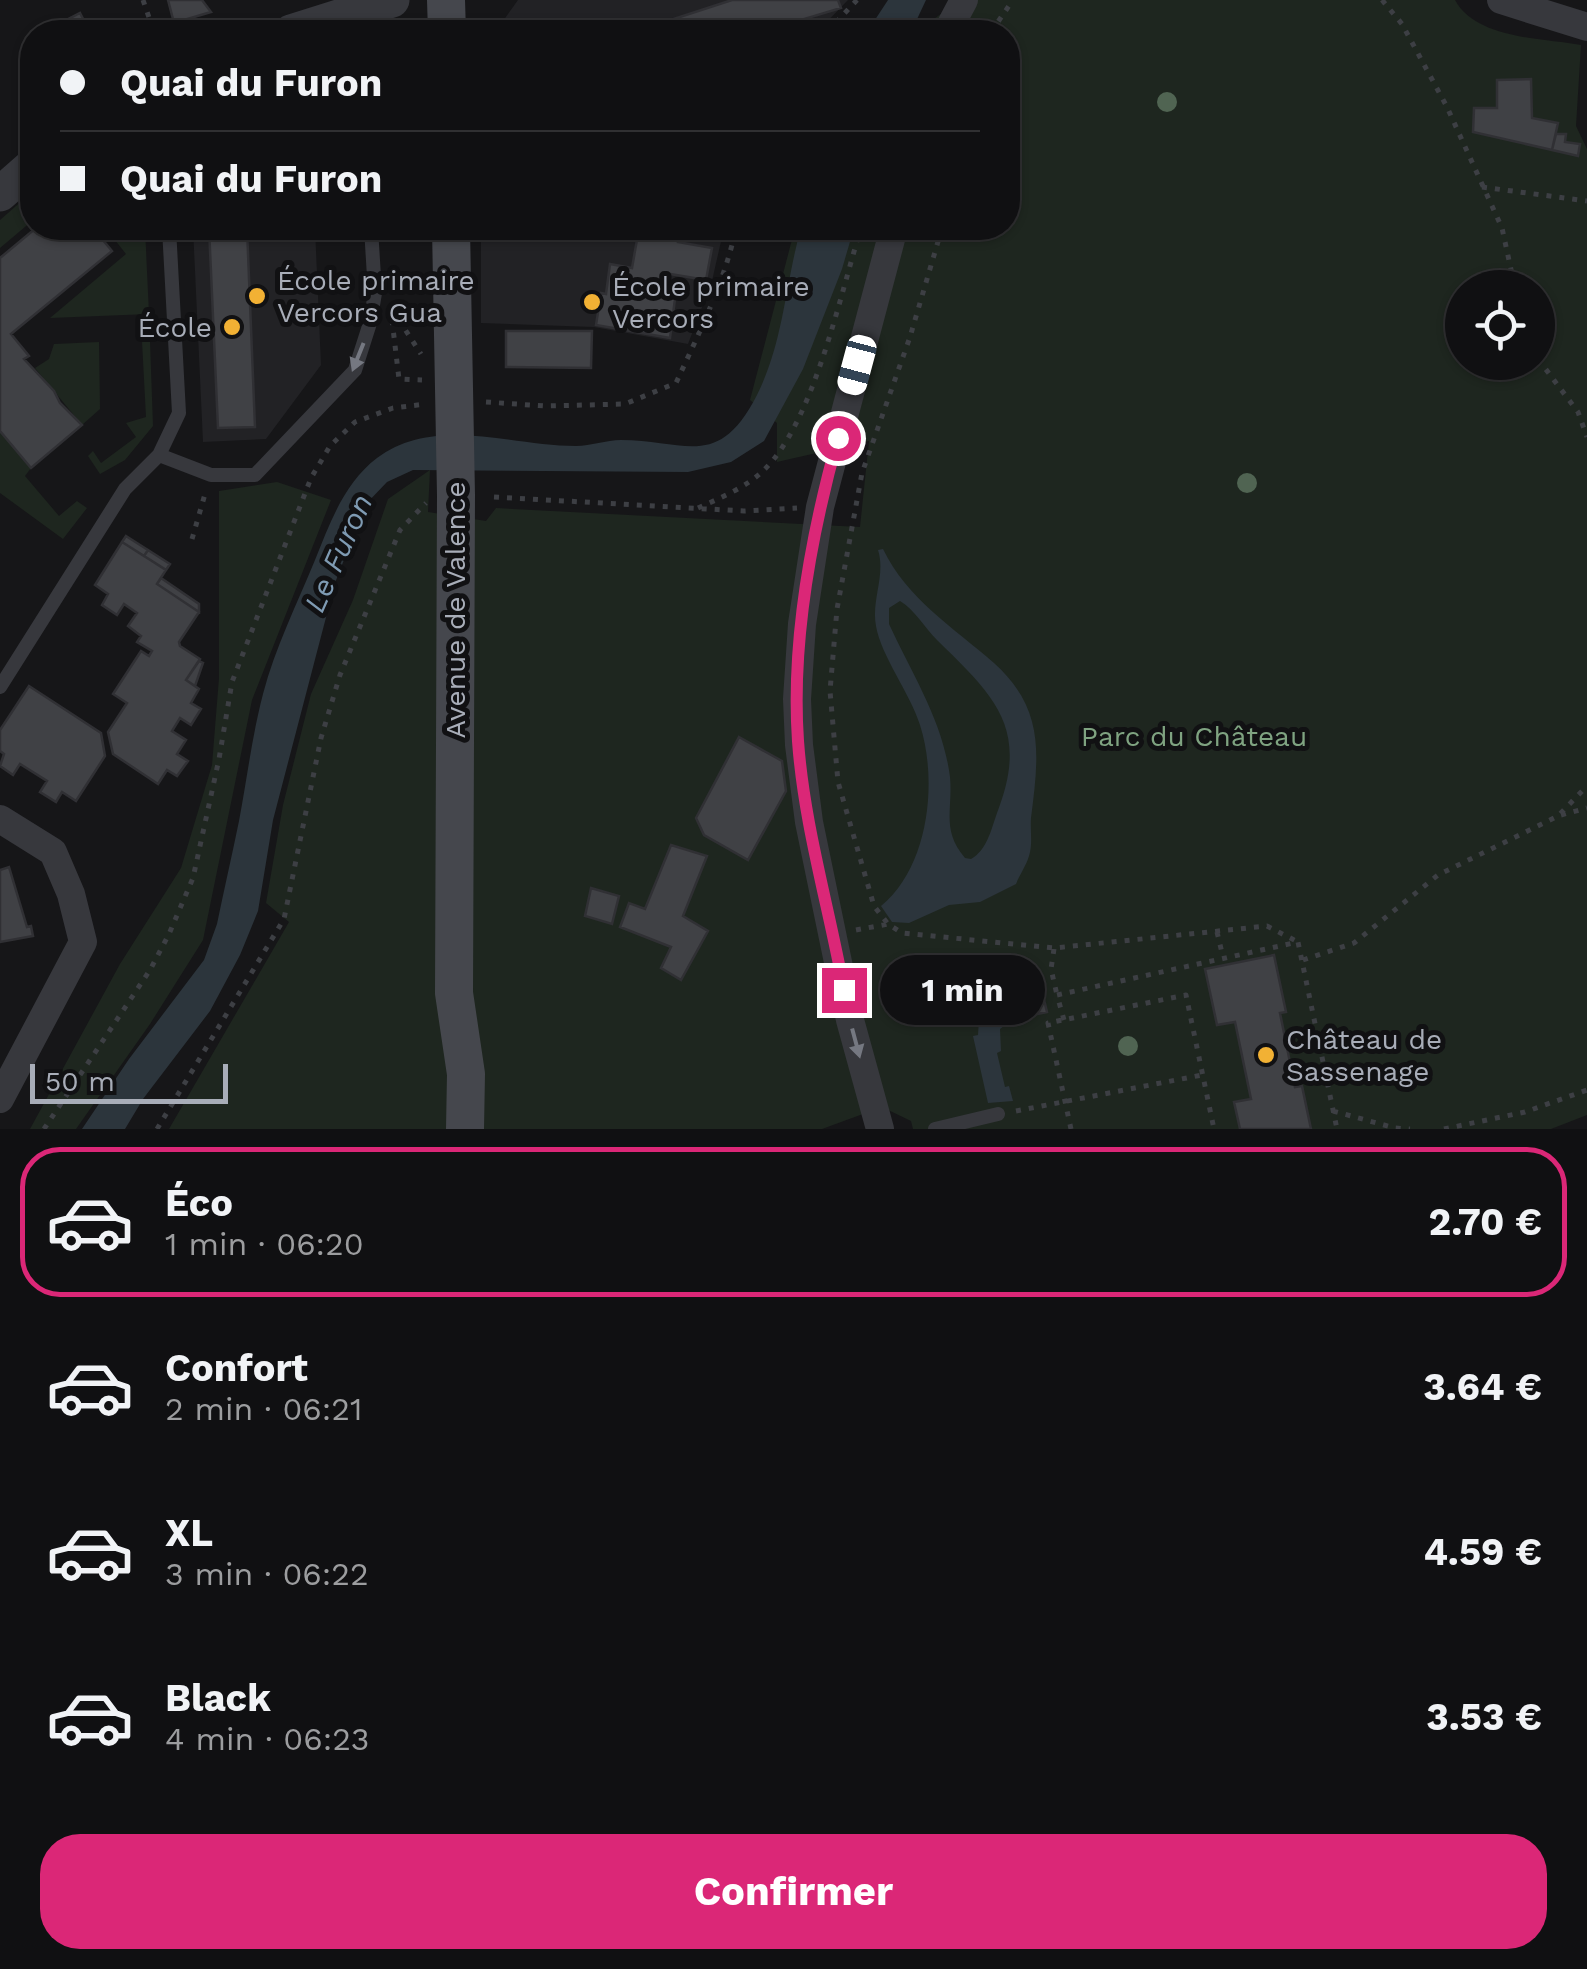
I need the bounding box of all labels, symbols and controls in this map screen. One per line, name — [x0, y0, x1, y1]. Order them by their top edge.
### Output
text: Quai du Furon — [120, 61, 382, 105]
text: Quai du Furon — [120, 157, 382, 201]
place label: École primaire Vercors Gua — [277, 264, 475, 329]
place label: École primaire Vercors — [612, 270, 810, 335]
map controls — [1445, 270, 1555, 380]
button: locate — [1445, 270, 1555, 380]
marker: École primaire Vercors Gua — [246, 285, 268, 307]
marker: École primaire Vercors — [581, 291, 603, 313]
place label: École — [137, 311, 212, 344]
marker: École — [221, 316, 243, 338]
car — [835, 332, 879, 398]
one-way arrow — [349, 342, 365, 372]
route start — [816, 416, 861, 461]
street label: Avenue de Valence — [439, 481, 472, 739]
water label: Le Furon — [296, 489, 380, 617]
park label: Parc du Château — [1081, 720, 1307, 753]
callout: 1 min — [879, 955, 1044, 1025]
route end — [822, 968, 867, 1013]
text: 1 min — [921, 971, 1004, 1009]
place label: Château de Sassenage — [1286, 1023, 1442, 1088]
one-way arrow — [849, 1028, 865, 1059]
marker: Château de Sassenage — [1255, 1044, 1277, 1066]
scale bar — [30, 1059, 228, 1104]
text: 50 m — [45, 1065, 115, 1098]
icon: car — [45, 1177, 135, 1267]
text: Éco — [165, 1181, 233, 1225]
text: 2.70 € — [1428, 1200, 1542, 1244]
text: 1 min · 06:20 — [165, 1225, 364, 1263]
icon: car — [45, 1342, 135, 1432]
text: Confort — [165, 1346, 308, 1390]
text: 3.64 € — [1423, 1365, 1542, 1409]
text: 2 min · 06:21 — [165, 1390, 362, 1428]
icon: car — [45, 1507, 135, 1597]
text: XL — [165, 1511, 213, 1555]
text: 4.59 € — [1423, 1530, 1542, 1574]
text: 3 min · 06:22 — [165, 1555, 369, 1593]
icon: car — [45, 1672, 135, 1762]
text: Black — [165, 1676, 271, 1720]
text: 3.53 € — [1426, 1695, 1542, 1739]
text: 4 min · 06:23 — [165, 1720, 369, 1758]
button: Confirmer — [40, 1834, 1547, 1949]

